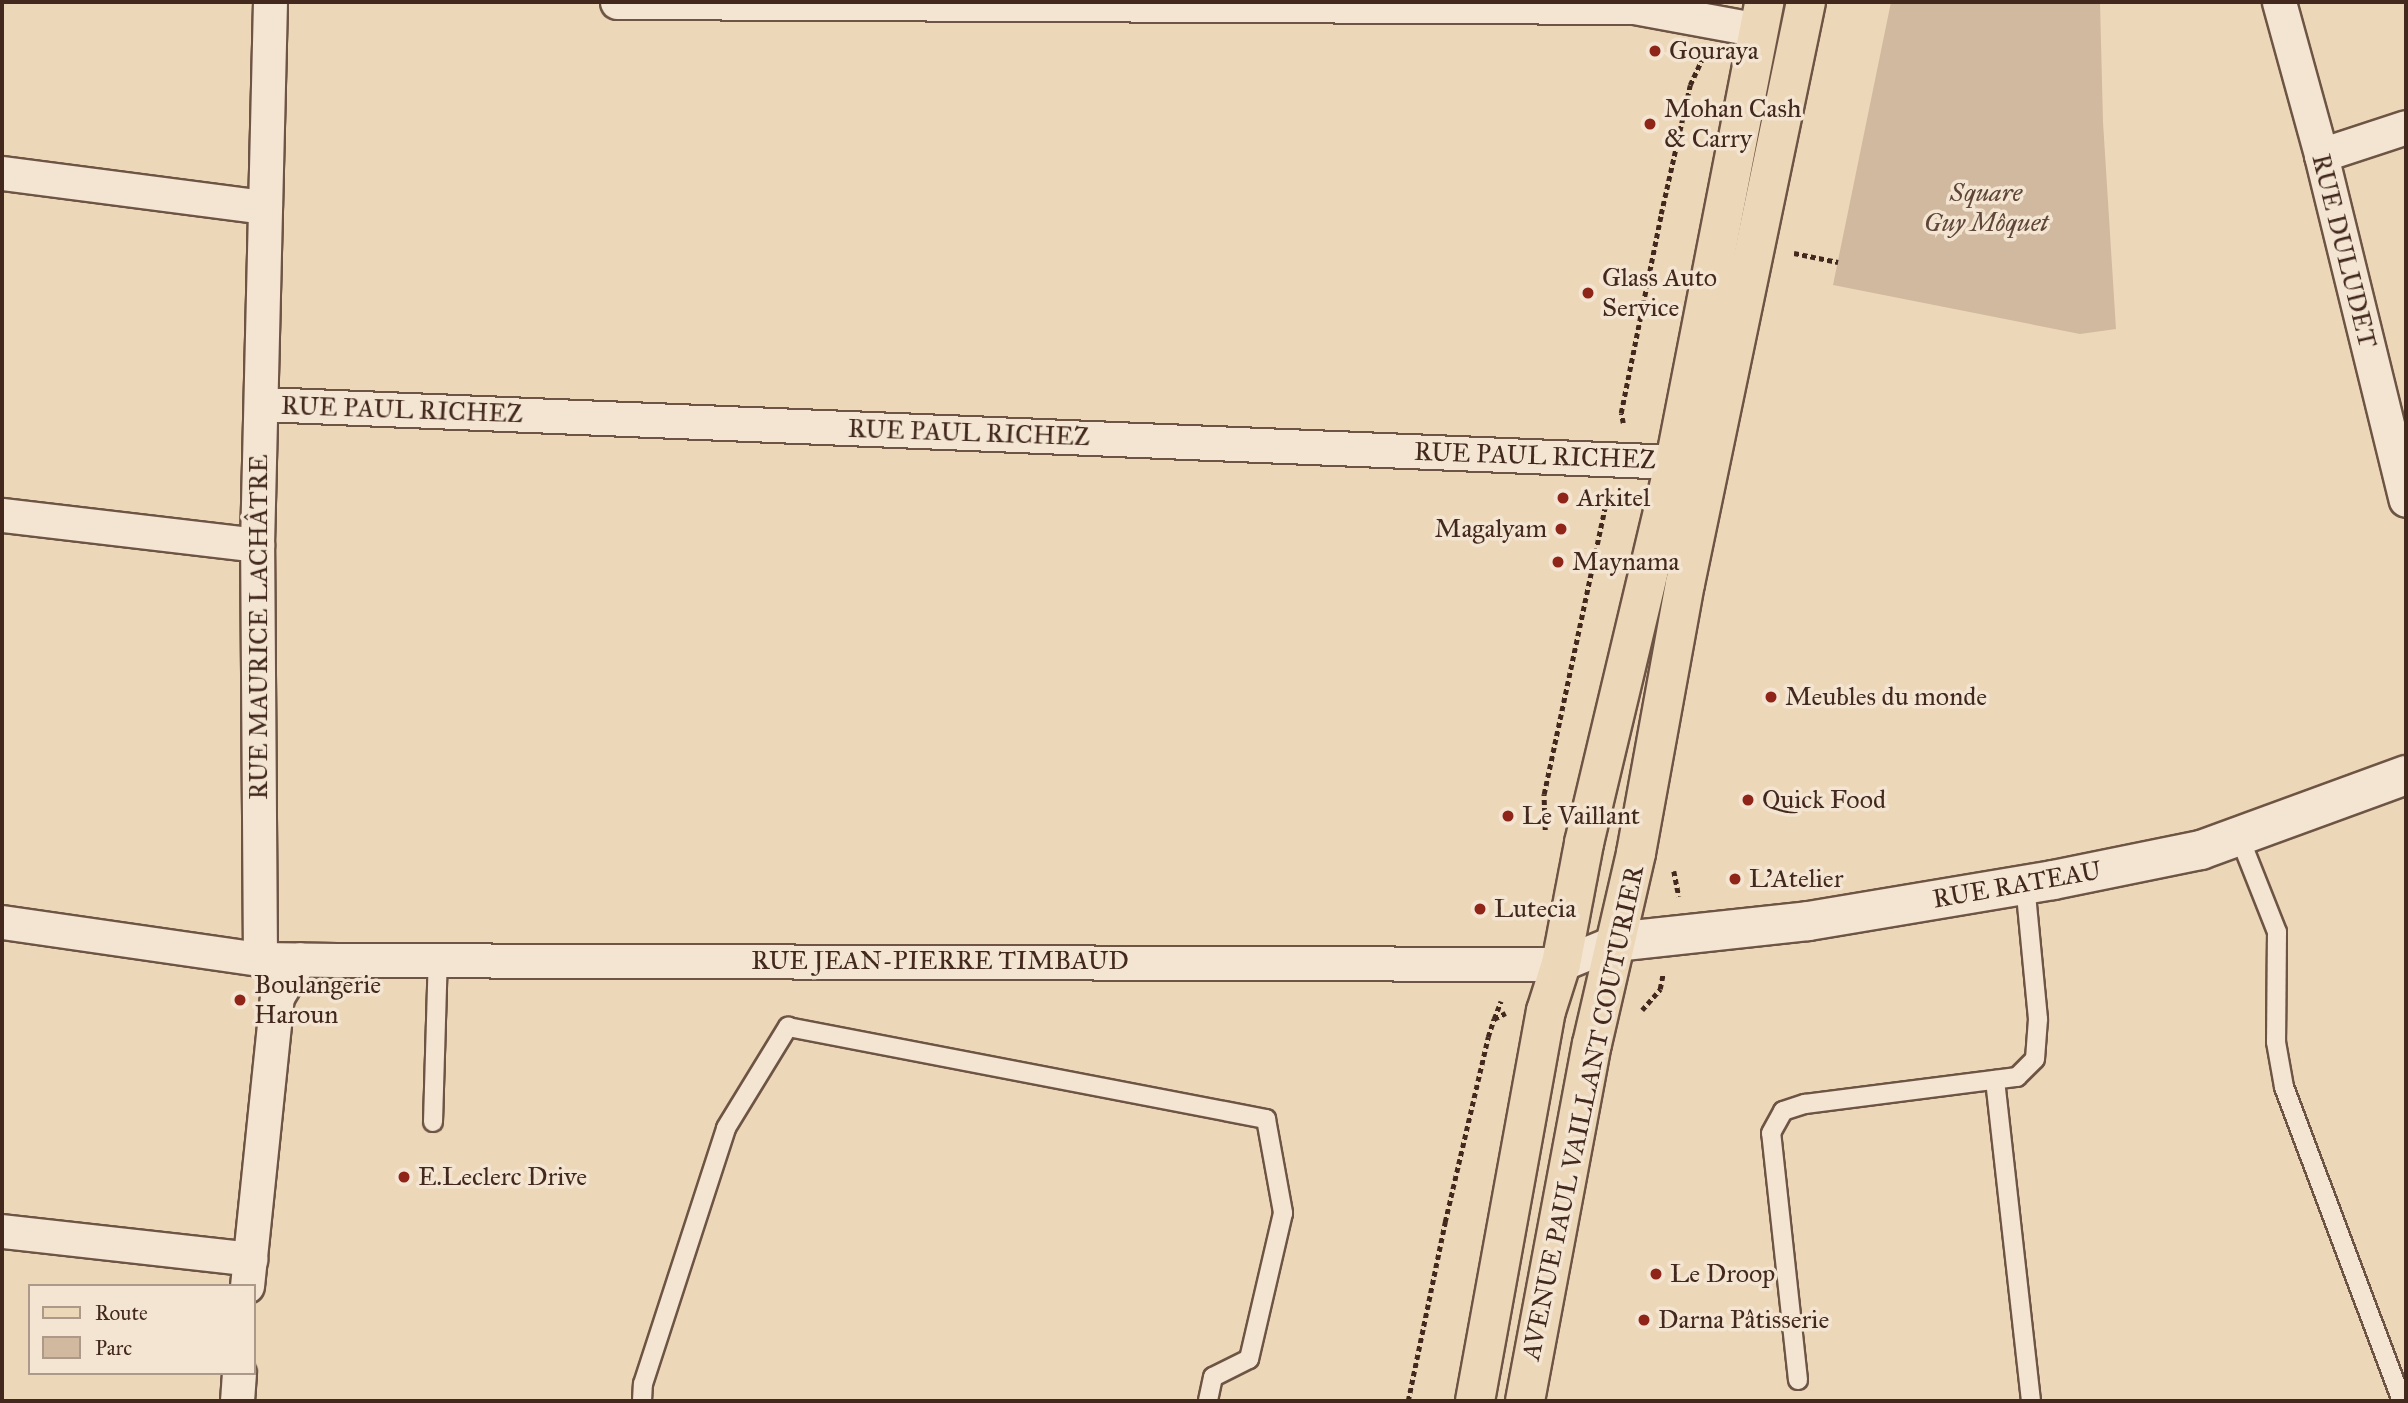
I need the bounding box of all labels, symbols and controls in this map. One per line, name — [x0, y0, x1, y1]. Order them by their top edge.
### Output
place label: Gouraya — [1669, 35, 1759, 67]
marker: Gouraya — [1647, 43, 1663, 59]
place label: Mohan Cash & Carry — [1664, 93, 1801, 154]
marker: Mohan Cash & Carry — [1642, 116, 1658, 132]
street label: RUE DULUDET — [2305, 151, 2383, 351]
park label: Square Guy Môquet — [1924, 177, 2048, 238]
place label: Glass Auto Service — [1602, 262, 1717, 324]
marker: Glass Auto Service — [1580, 285, 1596, 301]
street label: RUE PAUL RICHEZ — [280, 390, 524, 430]
street label: RUE PAUL RICHEZ — [847, 413, 1091, 453]
street label: RUE PAUL RICHEZ — [1413, 436, 1657, 476]
street label: RUE MAURICE LACHÂTRE — [243, 454, 275, 800]
place label: Arkitel — [1577, 482, 1650, 514]
marker: Arkitel — [1555, 490, 1571, 506]
place label: Magalyam — [1435, 513, 1547, 545]
marker: Magalyam — [1553, 521, 1569, 537]
place label: Maynama — [1572, 546, 1680, 578]
marker: Maynama — [1550, 554, 1566, 570]
place label: Meubles du monde — [1785, 681, 1987, 713]
marker: Meubles du monde — [1763, 689, 1779, 705]
place label: Quick Food — [1762, 784, 1886, 816]
marker: Quick Food — [1740, 792, 1756, 808]
place label: Le Vaillant — [1522, 800, 1640, 832]
marker: Le Vaillant — [1500, 808, 1516, 824]
street label: RUE RATEAU — [1930, 855, 2104, 915]
street label: AVENUE PAUL VAILLANT COUTURIER — [1515, 863, 1651, 1363]
place label: L'Atelier — [1749, 863, 1843, 895]
marker: L'Atelier — [1727, 871, 1743, 887]
place label: Lutecia — [1494, 893, 1576, 925]
marker: Lutecia — [1472, 901, 1488, 917]
street label: RUE JEAN-PIERRE TIMBAUD — [751, 945, 1129, 977]
place label: Boulangerie Haroun — [254, 969, 381, 1030]
marker: Boulangerie Haroun — [232, 992, 248, 1008]
place label: E.Leclerc Drive — [418, 1161, 587, 1193]
marker: E.Leclerc Drive — [396, 1169, 412, 1185]
place label: Le Droop — [1670, 1258, 1775, 1290]
marker: Le Droop — [1648, 1266, 1664, 1282]
legend — [28, 1284, 256, 1375]
text: Route — [95, 1300, 148, 1326]
place label: Darna Pâtisserie — [1658, 1304, 1829, 1336]
marker: Darna Pâtisserie — [1636, 1312, 1652, 1328]
text: Parc — [95, 1335, 132, 1361]

